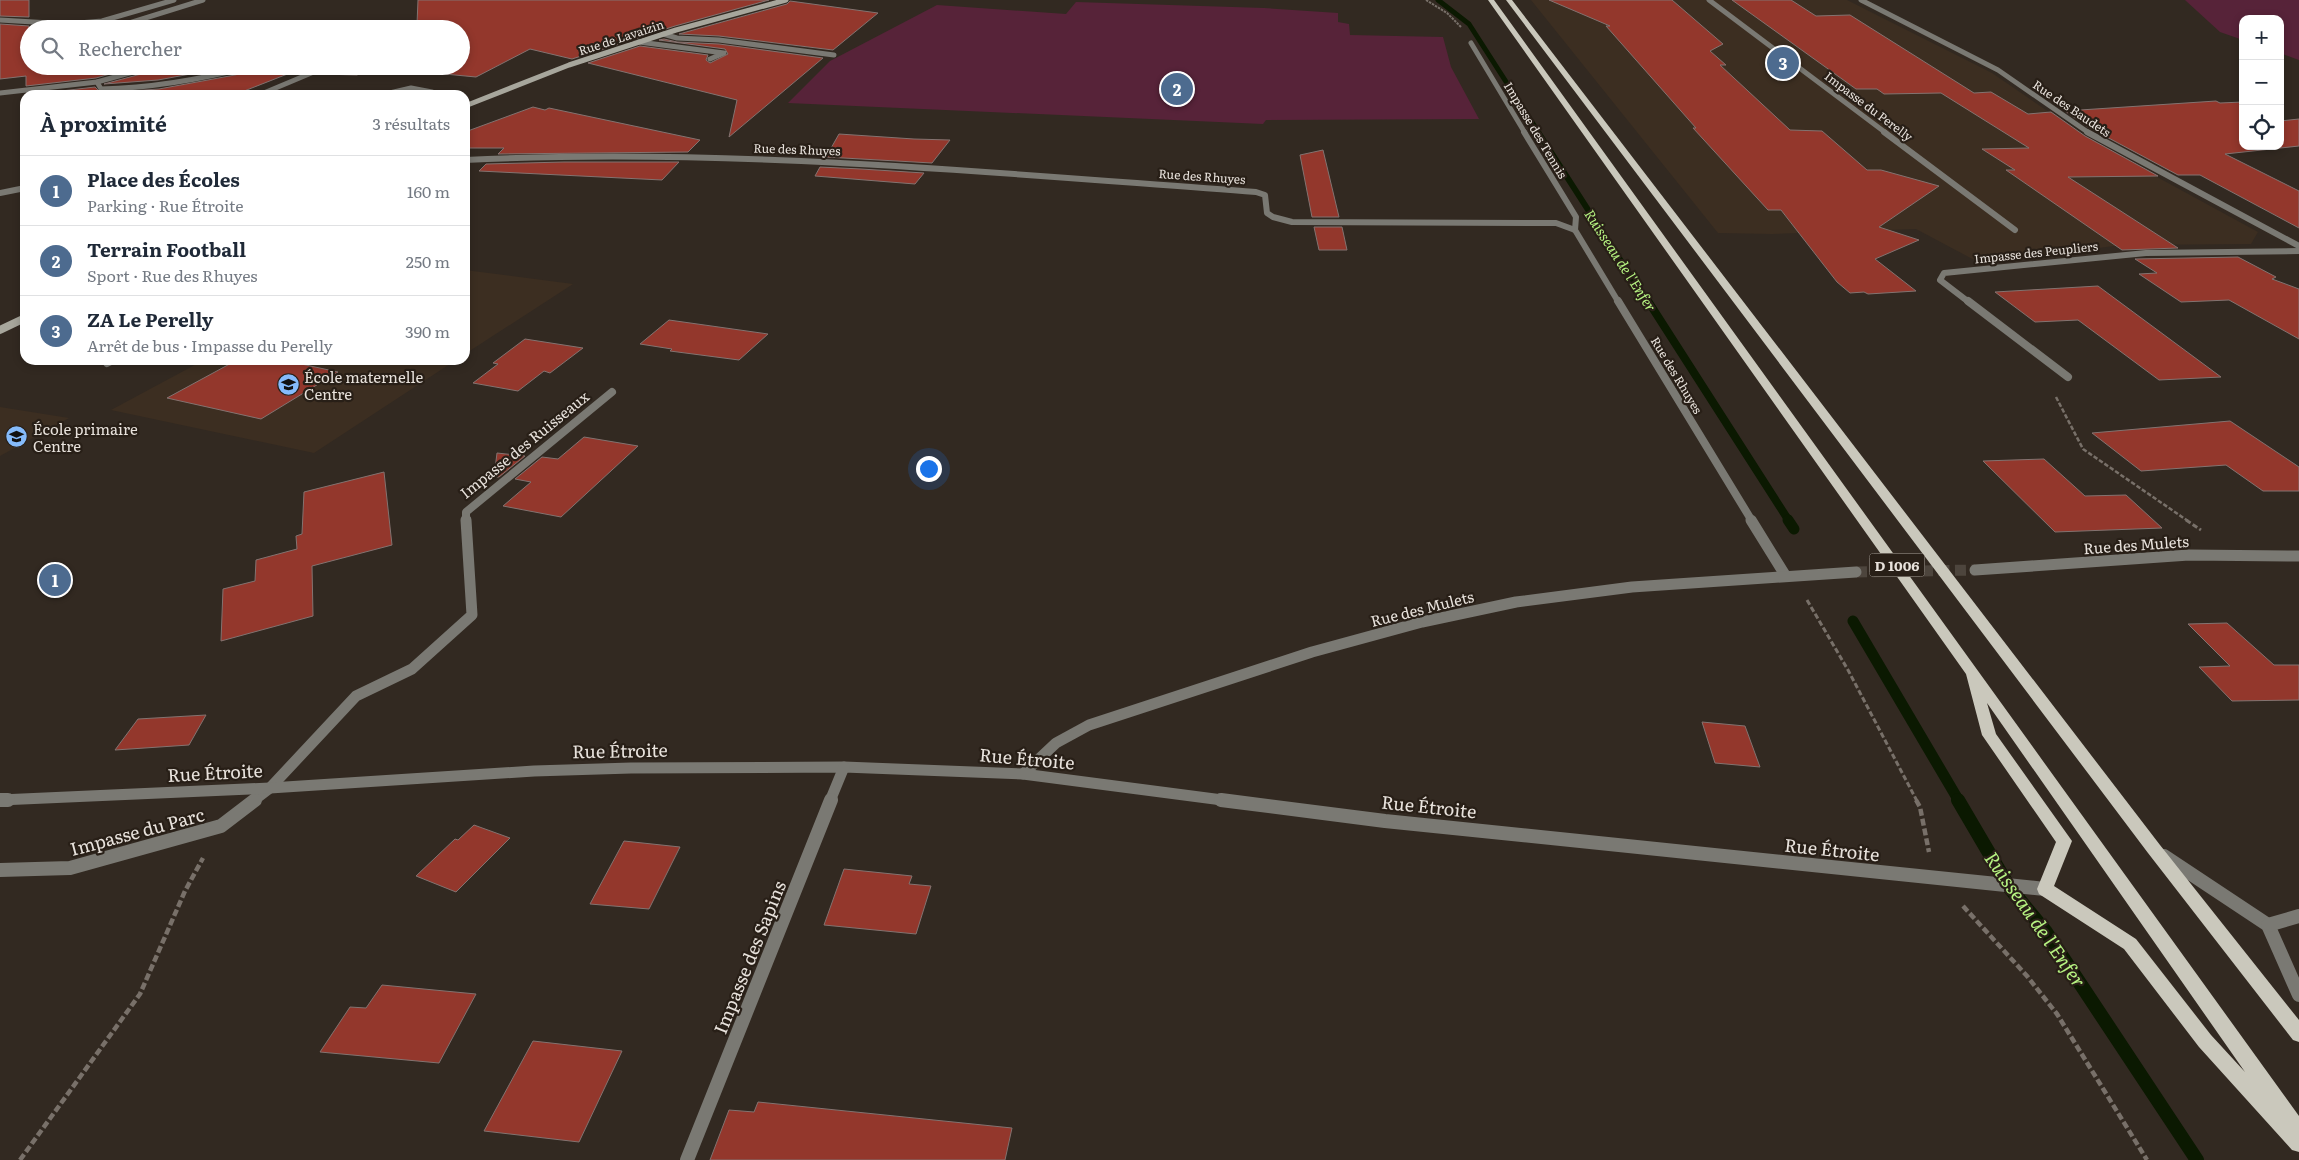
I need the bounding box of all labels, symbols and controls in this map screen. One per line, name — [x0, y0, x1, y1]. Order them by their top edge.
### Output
street label: Rue de Lavaizin — [576, 15, 666, 59]
map controls — [2239, 15, 2284, 150]
button: + — [2239, 15, 2284, 60]
search box — [20, 20, 470, 75]
icon: search — [38, 34, 66, 62]
text: Rechercher — [78, 34, 182, 62]
pin: 3 — [1767, 44, 1799, 82]
button: − — [2239, 60, 2284, 105]
street label: Impasse du Perelly — [1821, 67, 1917, 145]
pin: 2 — [1161, 70, 1193, 108]
street label: Rue des Baudets — [2029, 75, 2115, 141]
street label: Impasse des Tennis — [1500, 78, 1572, 182]
button: locate — [2239, 105, 2284, 150]
text: À proximité — [40, 107, 167, 138]
text: 3 résultats — [372, 111, 450, 135]
street label: Rue des Rhuyes — [753, 138, 841, 160]
street label: Rue des Rhuyes — [1158, 164, 1247, 188]
text: Place des Écoles — [87, 165, 240, 193]
text: 1 — [53, 179, 59, 203]
text: 160 m — [407, 179, 450, 203]
text: Parking · Rue Étroite — [87, 193, 244, 217]
water label: Ruisseau de l'Enfer — [1581, 205, 1662, 315]
text: Terrain Football — [87, 235, 246, 263]
street label: Impasse des Peupliers — [1973, 236, 2099, 267]
text: 2 — [52, 249, 60, 273]
text: 250 m — [406, 249, 450, 273]
text: Sport · Rue des Rhuyes — [87, 263, 257, 287]
text: ZA Le Perelly — [87, 305, 213, 333]
text: 3 — [52, 319, 60, 343]
text: 390 m — [405, 319, 450, 343]
text: Arrêt de bus · Impasse du Perelly — [87, 333, 333, 357]
street label: Rue des Rhuyes — [1647, 333, 1707, 417]
place label: École maternelle Centre — [304, 365, 423, 405]
school or university icon: École maternelle Centre — [276, 373, 300, 397]
street label: Impasse des Ruisseaux — [455, 384, 594, 503]
place label: École primaire Centre — [33, 417, 138, 457]
school or university icon: École primaire Centre — [5, 425, 29, 449]
your location — [916, 456, 942, 482]
street label: Rue des Mulets — [2083, 529, 2190, 559]
road number: D 1006 — [1870, 554, 1924, 576]
pin: 1 — [39, 561, 71, 599]
street label: Rue des Mulets — [1368, 584, 1476, 632]
street label: Rue Étroite — [572, 736, 668, 764]
street label: Rue Étroite — [978, 740, 1076, 776]
street label: Rue Étroite — [167, 756, 263, 788]
street label: Rue Étroite — [1380, 788, 1478, 824]
street label: Impasse du Parc — [67, 800, 207, 862]
street label: Rue Étroite — [1783, 831, 1881, 867]
water label: Ruisseau de l'Enfer — [1979, 845, 2093, 993]
street label: Impasse des Sapins — [706, 876, 792, 1038]

